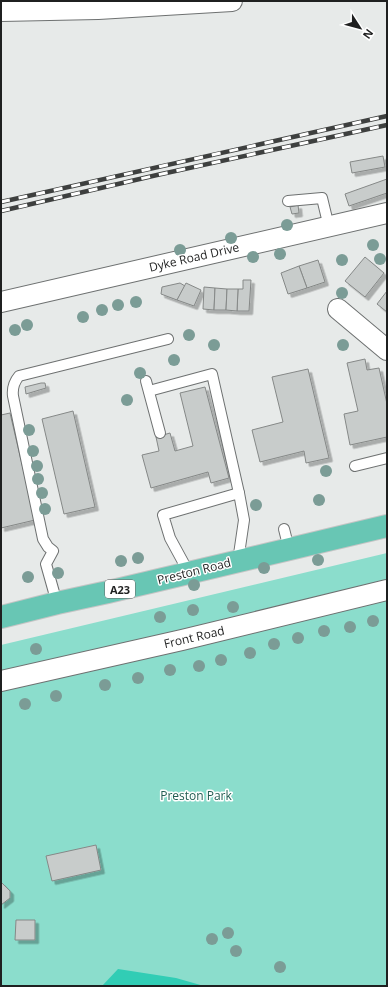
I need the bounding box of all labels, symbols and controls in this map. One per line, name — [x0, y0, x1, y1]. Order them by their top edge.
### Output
north arrow — [340, 8, 380, 48]
text: N — [360, 26, 377, 42]
street label: Dyke Road Drive — [147, 238, 241, 276]
street label: Preston Road — [155, 554, 233, 588]
road number: A23 — [105, 580, 135, 598]
street label: Front Road — [162, 622, 226, 652]
park label: Preston Park — [160, 787, 233, 804]

